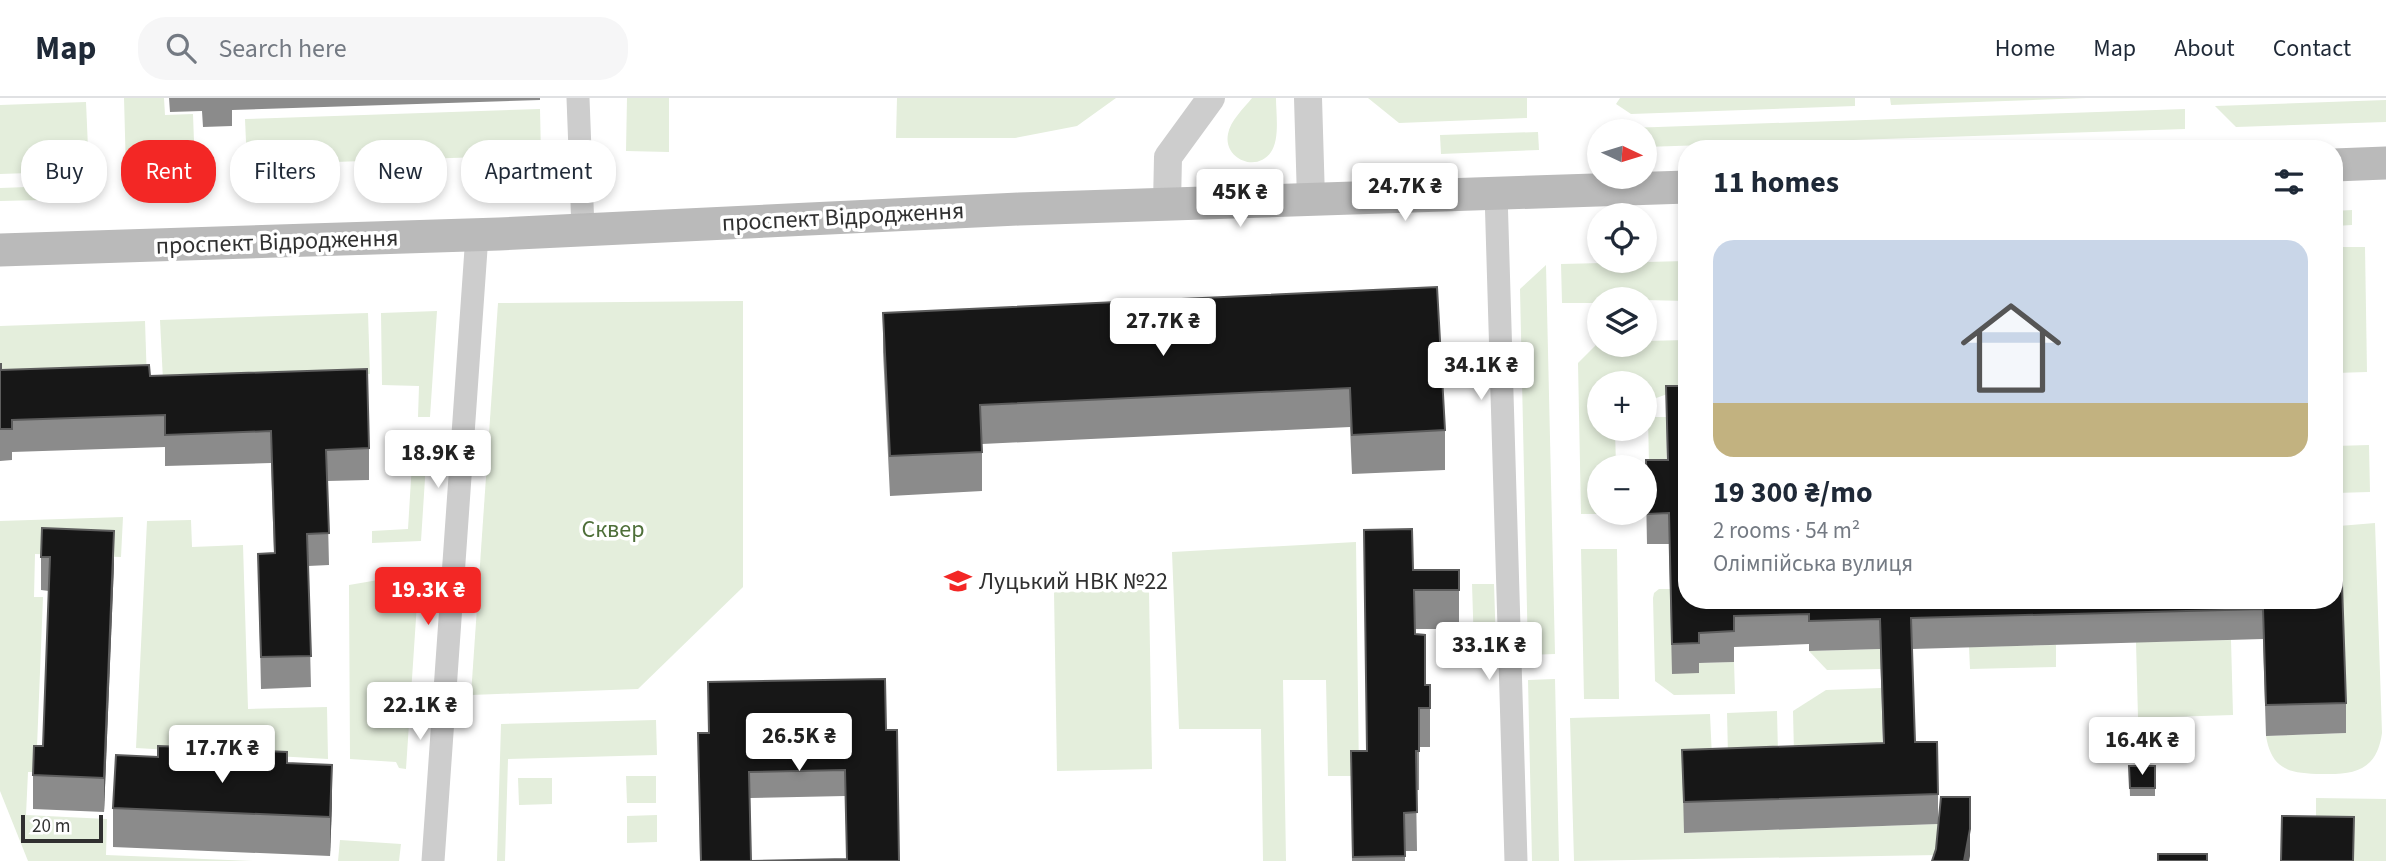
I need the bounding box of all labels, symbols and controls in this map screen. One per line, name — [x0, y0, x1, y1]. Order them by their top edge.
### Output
search box — [138, 17, 628, 80]
text: Map — [35, 25, 96, 72]
icon: search — [162, 29, 200, 67]
text: Search here — [218, 30, 347, 67]
text: Home — [1995, 31, 2055, 66]
text: Map — [2093, 31, 2136, 66]
text: About — [2174, 31, 2235, 66]
text: Contact — [2273, 31, 2351, 66]
north arrow — [1587, 119, 1657, 189]
map controls — [1587, 119, 1657, 525]
chip: Buy — [21, 140, 107, 203]
chip: Rent — [121, 140, 216, 203]
chip: Filters — [230, 140, 340, 203]
chip: New — [354, 140, 447, 203]
chip: Apartment — [461, 140, 616, 203]
text: 11 homes — [1713, 161, 1839, 204]
icon: filters — [2270, 163, 2308, 201]
pin: 24.7K ₴ — [1340, 164, 1470, 223]
text: 24.7K ₴ — [1368, 169, 1442, 202]
pin: 45K ₴ — [1191, 170, 1289, 229]
text: 45K ₴ — [1212, 175, 1268, 208]
street label: проспект Відродження — [721, 193, 965, 241]
button: locate — [1587, 203, 1657, 273]
street label: проспект Відродження — [155, 220, 399, 264]
icon: home — [1948, 285, 2074, 411]
button: layers — [1587, 287, 1657, 357]
pin: 27.7K ₴ — [1098, 299, 1228, 358]
text: 27.7K ₴ — [1126, 304, 1200, 337]
pin: 34.1K ₴ — [1416, 342, 1546, 402]
text: 34.1K ₴ — [1444, 348, 1518, 381]
button: + — [1587, 371, 1657, 441]
pin: 18.9K ₴ — [373, 430, 503, 490]
text: 18.9K ₴ — [401, 436, 475, 469]
button: − — [1587, 455, 1657, 525]
text: 19 300 ₴/mo — [1713, 471, 1873, 514]
park label: Сквер — [582, 512, 645, 547]
text: 2 rooms · 54 m² — [1713, 514, 1860, 547]
text: Олімпійська вулиця — [1713, 547, 1913, 580]
place label: Луцький НВК №22 — [979, 564, 1168, 599]
school or university icon: Луцький НВК №22 — [943, 566, 973, 596]
pin: 19.3K ₴ — [363, 568, 493, 627]
text: 19.3K ₴ — [391, 573, 465, 606]
pin: 33.1K ₴ — [1424, 622, 1554, 682]
text: 33.1K ₴ — [1452, 628, 1526, 661]
pin: 22.1K ₴ — [355, 682, 485, 742]
text: 22.1K ₴ — [383, 688, 457, 721]
pin: 26.5K ₴ — [734, 714, 864, 773]
pin: 16.4K ₴ — [2077, 718, 2207, 777]
text: 26.5K ₴ — [762, 719, 836, 752]
text: 16.4K ₴ — [2105, 723, 2179, 756]
pin: 17.7K ₴ — [157, 726, 287, 785]
text: 17.7K ₴ — [185, 731, 259, 764]
scale bar — [21, 812, 103, 844]
text: 20 m — [32, 813, 70, 840]

